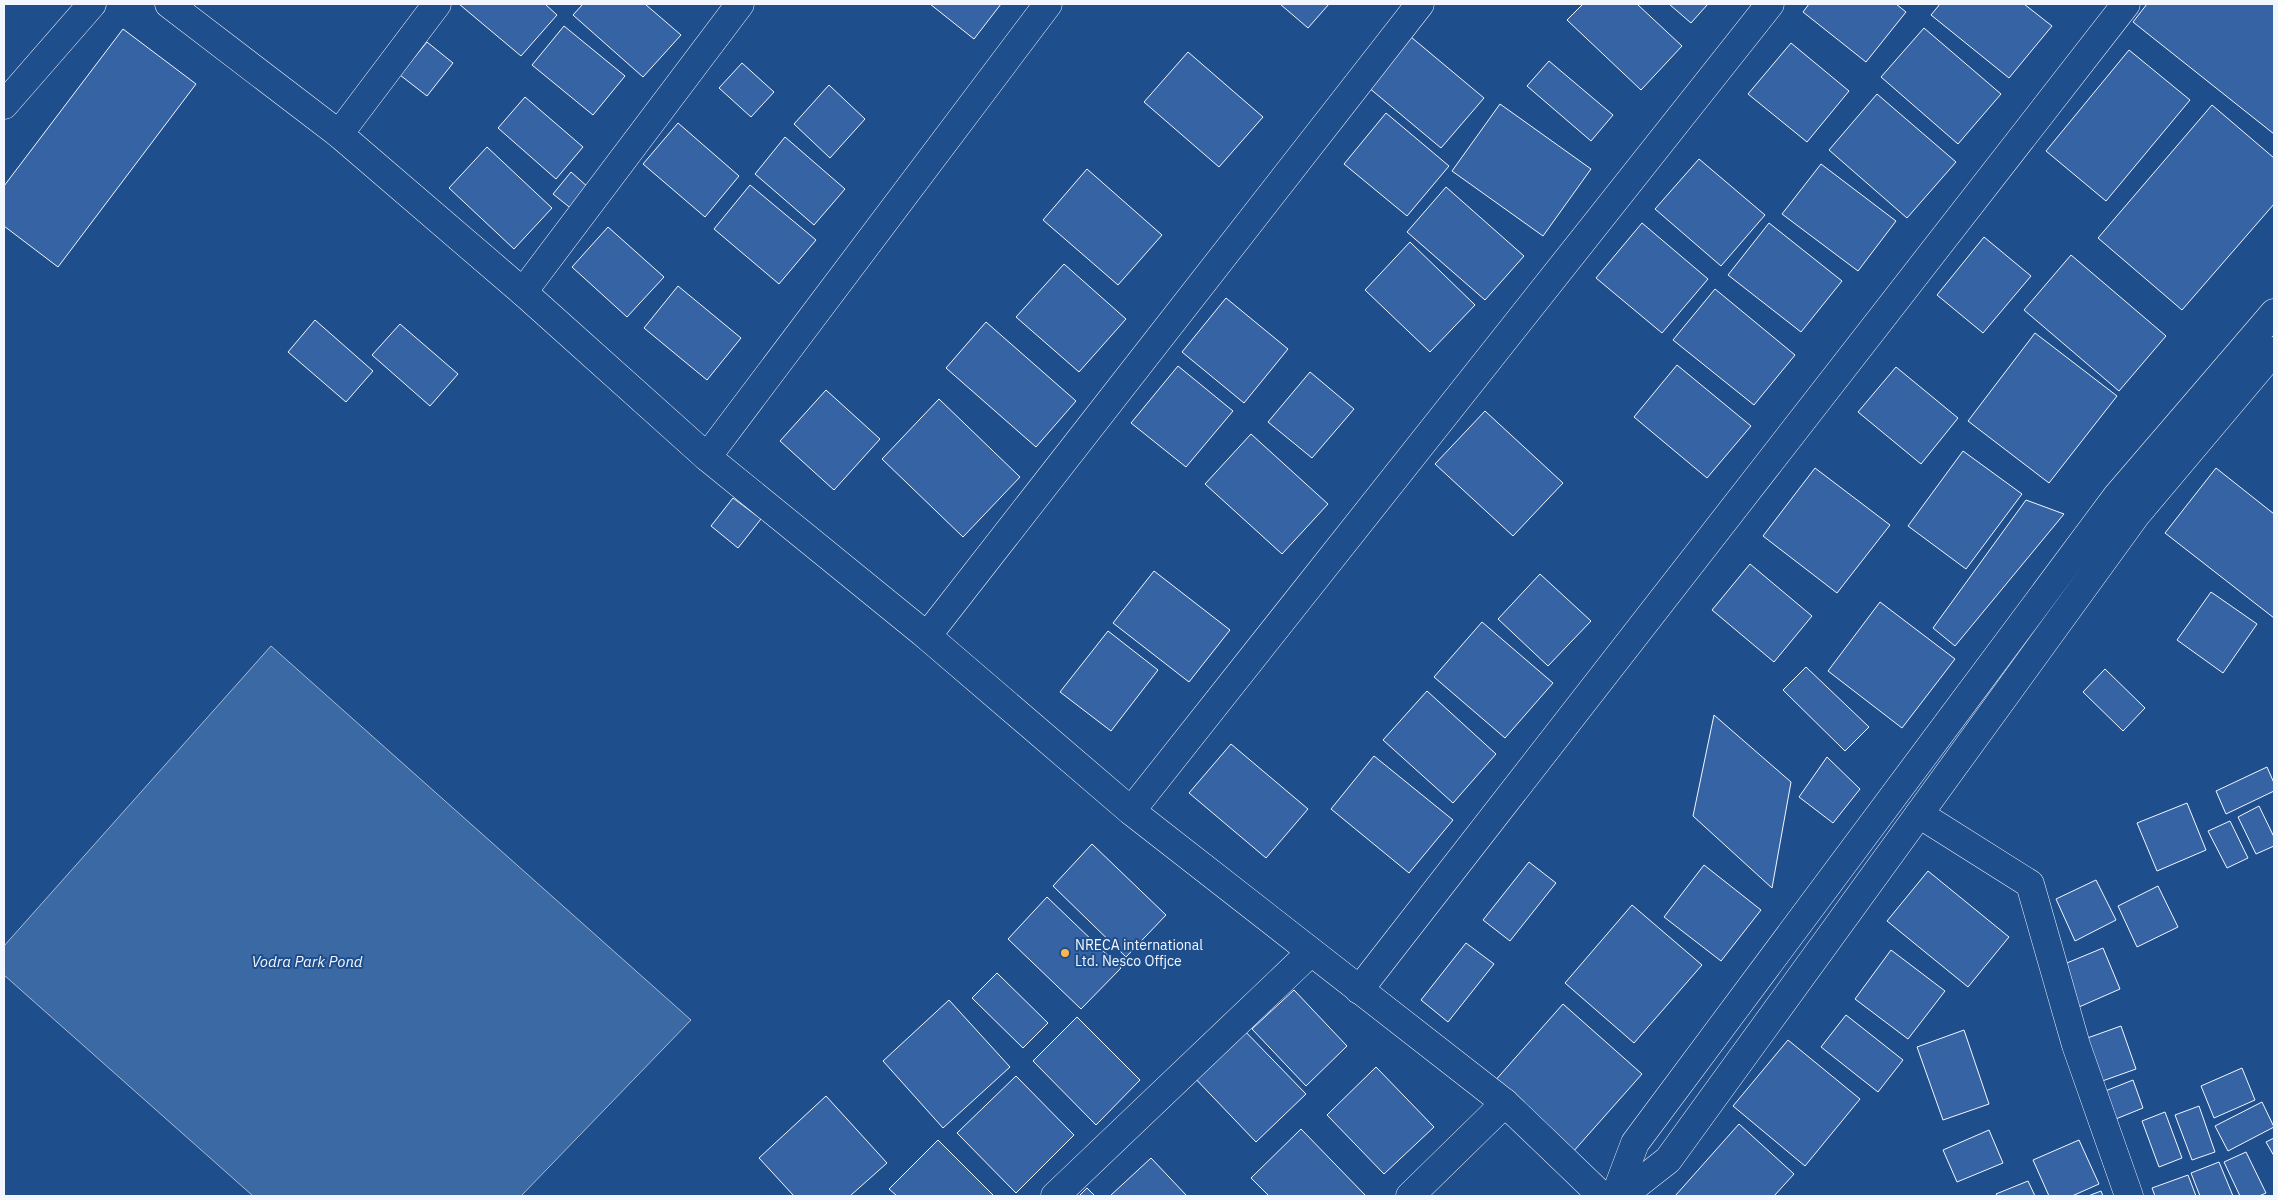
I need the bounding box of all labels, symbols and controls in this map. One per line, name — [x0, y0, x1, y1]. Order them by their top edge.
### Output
place label: NRECA international Ltd. Nesco Offjce — [1075, 936, 1203, 970]
marker: NRECA international Ltd. Nesco Offjce — [1059, 947, 1071, 959]
water label: Vodra Park Pond — [251, 952, 363, 971]

